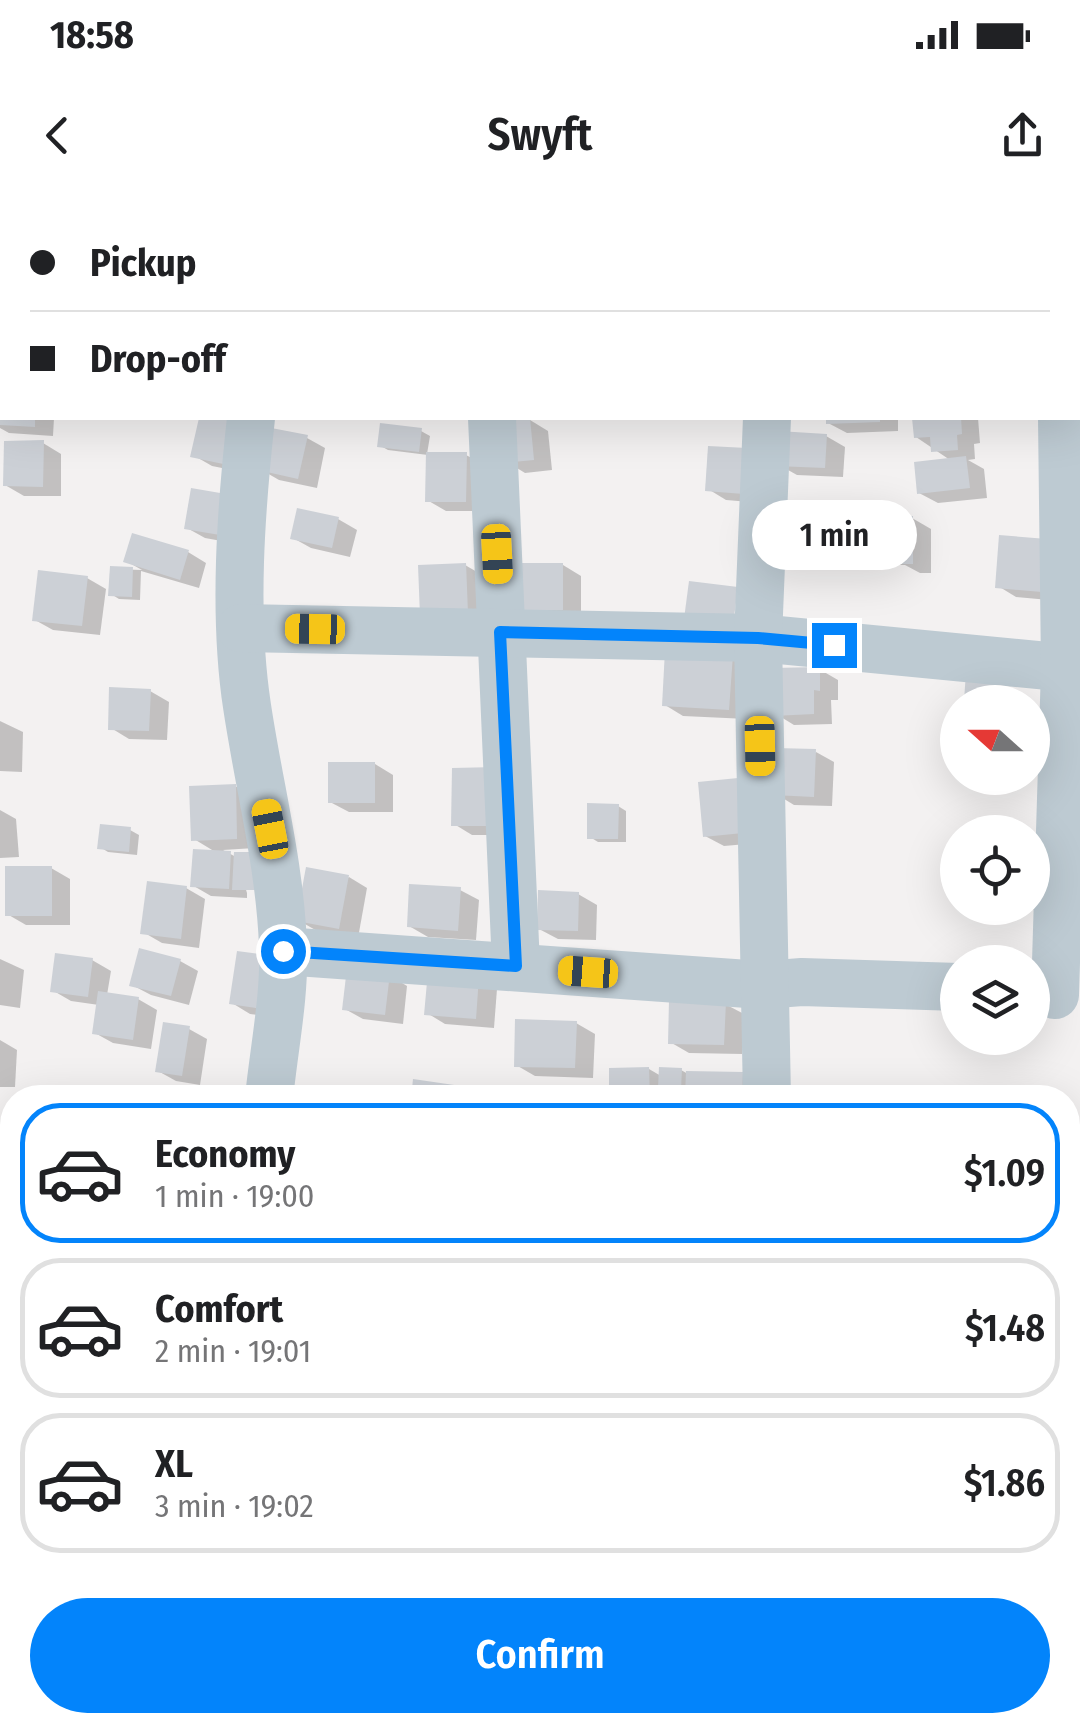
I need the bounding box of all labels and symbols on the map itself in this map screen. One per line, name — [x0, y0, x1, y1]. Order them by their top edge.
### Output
callout: 1 min — [752, 500, 916, 570]
car — [480, 523, 514, 585]
car — [285, 613, 345, 645]
route end — [812, 623, 857, 668]
north arrow — [940, 685, 1050, 795]
car — [744, 716, 776, 776]
car — [250, 797, 290, 861]
route start — [261, 929, 306, 974]
car — [557, 955, 619, 989]

